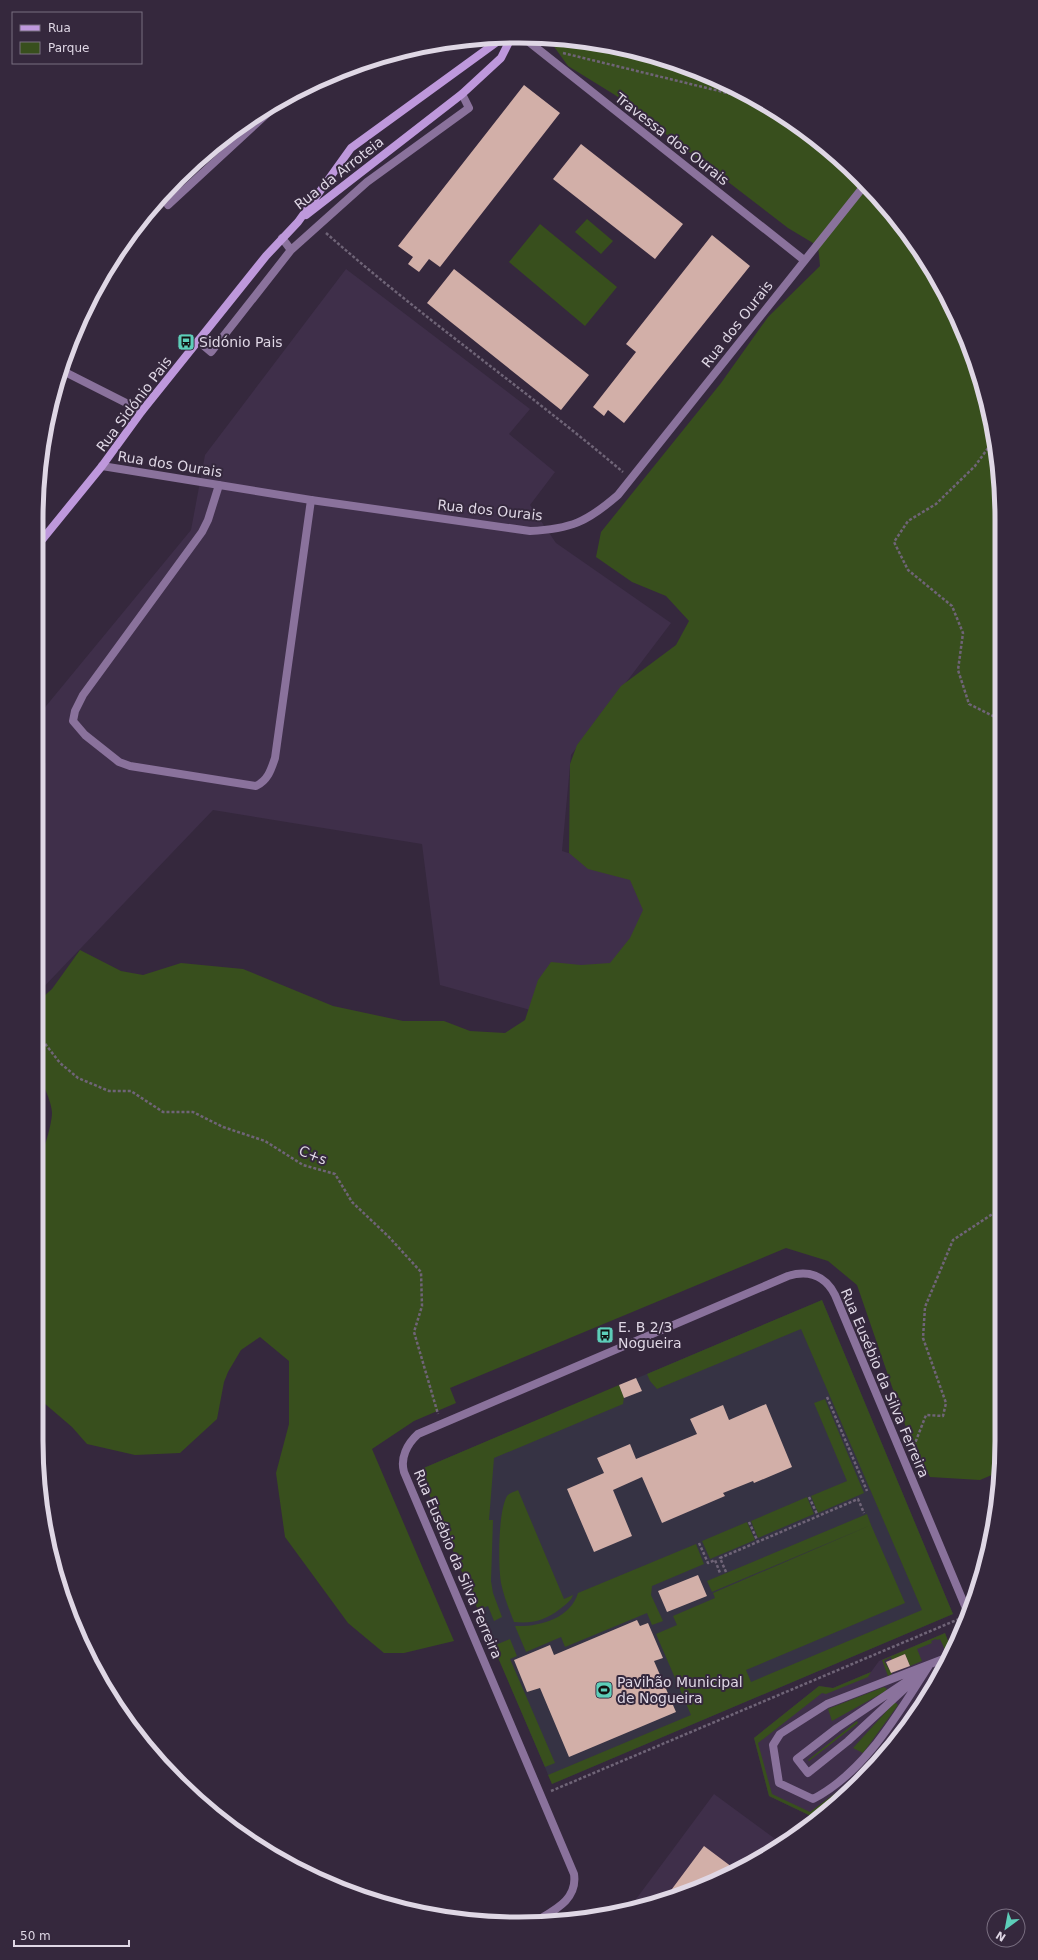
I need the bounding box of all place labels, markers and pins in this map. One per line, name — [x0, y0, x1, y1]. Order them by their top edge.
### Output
bus stop icon: Sidónio Pais — [176, 332, 196, 352]
place label: Sidónio Pais — [199, 334, 283, 350]
place label: E. B 2/3 Nogueira — [618, 1319, 682, 1351]
bus stop icon: E. B 2/3 Nogueira — [595, 1325, 615, 1345]
place label: Pavihão Municipal de Nogueira — [617, 1674, 743, 1706]
sports icon: Pavihão Municipal de Nogueira — [594, 1680, 614, 1700]

